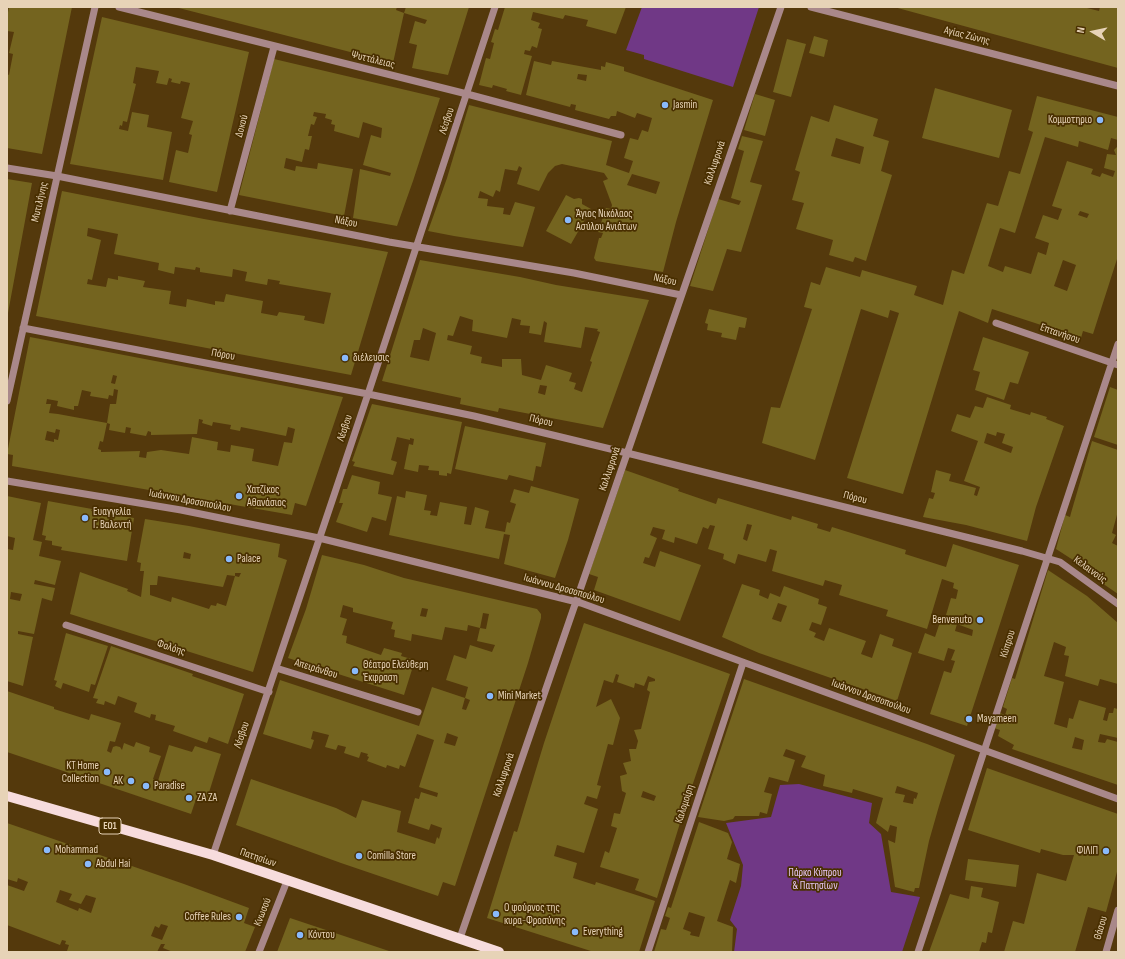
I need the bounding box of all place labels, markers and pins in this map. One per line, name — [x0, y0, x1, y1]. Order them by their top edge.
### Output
place label: Jasmin — [673, 98, 697, 112]
marker: Jasmin — [660, 100, 670, 110]
place label: Κομμοτηριο — [1048, 113, 1092, 127]
marker: Κομμοτηριο — [1095, 115, 1105, 125]
place label: Άγιος Νικόλαος Ασύλου Ανιάτων — [576, 207, 637, 233]
marker: Άγιος Νικόλαος Ασύλου Ανιάτων — [563, 215, 573, 225]
place label: διέλευσις — [353, 351, 389, 365]
marker: διέλευσις — [340, 353, 350, 363]
place label: Χατζίκος Αθανάσιος — [247, 483, 286, 509]
marker: Χατζίκος Αθανάσιος — [234, 491, 244, 501]
place label: Ευαγγελία Γ. Βαλεντή — [93, 505, 132, 531]
marker: Ευαγγελία Γ. Βαλεντή — [80, 513, 90, 523]
place label: Palace — [237, 552, 261, 566]
marker: Palace — [224, 554, 234, 564]
place label: Benvenuto — [932, 613, 972, 627]
marker: Benvenuto — [975, 615, 985, 625]
place label: Θέατρο Ελεύθερη Έκφραση — [363, 658, 428, 684]
marker: Θέατρο Ελεύθερη Έκφραση — [350, 666, 360, 676]
place label: Mini Market — [498, 689, 541, 703]
marker: Mini Market — [485, 691, 495, 701]
place label: Mayameen — [977, 712, 1017, 726]
marker: Mayameen — [964, 714, 974, 724]
place label: KT Home Collection — [62, 759, 99, 785]
marker: KT Home Collection — [102, 767, 112, 777]
place label: ΑΚ — [113, 774, 123, 788]
marker: ΑΚ — [126, 776, 136, 786]
place label: Paradise — [154, 779, 185, 793]
marker: Paradise — [141, 781, 151, 791]
place label: ZA ZA — [197, 791, 217, 805]
marker: ZA ZA — [184, 793, 194, 803]
place label: Mohammad — [55, 843, 98, 857]
place label: ΦΙΛΙΠ — [1076, 844, 1098, 858]
marker: Mohammad — [42, 845, 52, 855]
marker: ΦΙΛΙΠ — [1101, 846, 1111, 856]
place label: Comilla Store — [367, 849, 416, 863]
marker: Comilla Store — [354, 851, 364, 861]
place label: Abdul Hai — [96, 857, 130, 871]
marker: Abdul Hai — [83, 859, 93, 869]
place label: Ο φούρνος της κυρα-Φροσύνης — [504, 901, 565, 927]
marker: Ο φούρνος της κυρα-Φροσύνης — [491, 909, 501, 919]
place label: Coffee Rules — [184, 910, 231, 924]
marker: Coffee Rules — [234, 912, 244, 922]
place label: Everything — [583, 925, 623, 939]
marker: Everything — [570, 927, 580, 937]
place label: Κόντου — [308, 928, 335, 942]
marker: Κόντου — [295, 930, 305, 940]

